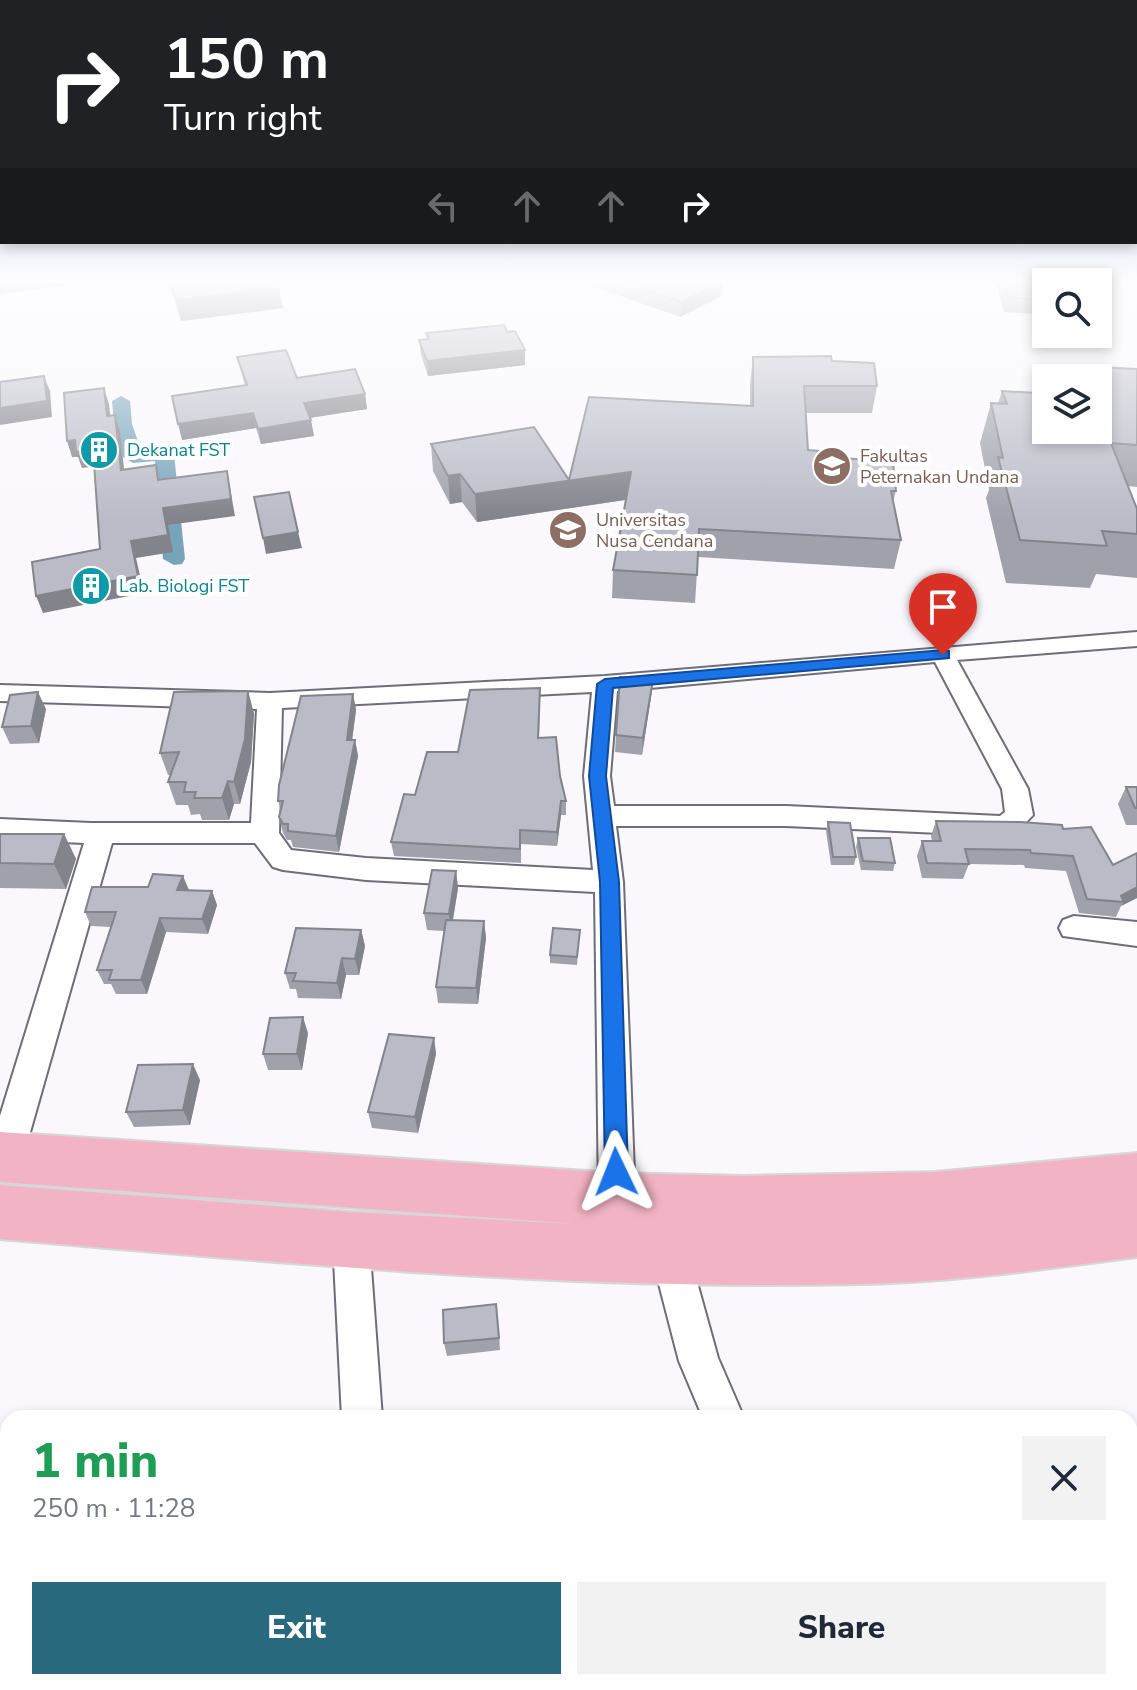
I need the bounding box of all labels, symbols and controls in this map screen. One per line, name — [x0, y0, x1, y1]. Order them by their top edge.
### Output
text: 150 m — [164, 21, 329, 98]
icon: right — [32, 32, 136, 136]
text: Turn right — [164, 94, 321, 143]
icon: left — [421, 184, 465, 228]
icon: ahead — [505, 184, 549, 228]
icon: ahead — [589, 184, 633, 228]
icon: right — [673, 184, 717, 228]
map controls — [1032, 268, 1112, 444]
button: search — [1032, 268, 1112, 348]
button: layers — [1032, 364, 1112, 444]
building icon: Dekanat FST — [78, 429, 120, 471]
place label: Dekanat FST — [127, 438, 230, 462]
place label: Fakultas Peternakan Undana — [860, 444, 1019, 489]
school or university icon: Fakultas Peternakan Undana — [811, 445, 853, 487]
place label: Universitas Nusa Cendana — [596, 508, 713, 553]
school or university icon: Universitas Nusa Cendana — [547, 509, 589, 551]
building icon: Lab. Biologi FST — [70, 565, 112, 607]
pin — [909, 573, 977, 655]
place label: Lab. Biologi FST — [119, 574, 249, 598]
icon: arrive — [921, 585, 965, 629]
position arrow — [574, 1130, 658, 1214]
text: 1 min — [32, 1428, 158, 1494]
button: close — [1022, 1436, 1106, 1520]
text: 250 m · 11:28 — [32, 1491, 195, 1526]
button: Exit — [32, 1582, 561, 1674]
button: Share — [577, 1582, 1106, 1674]

